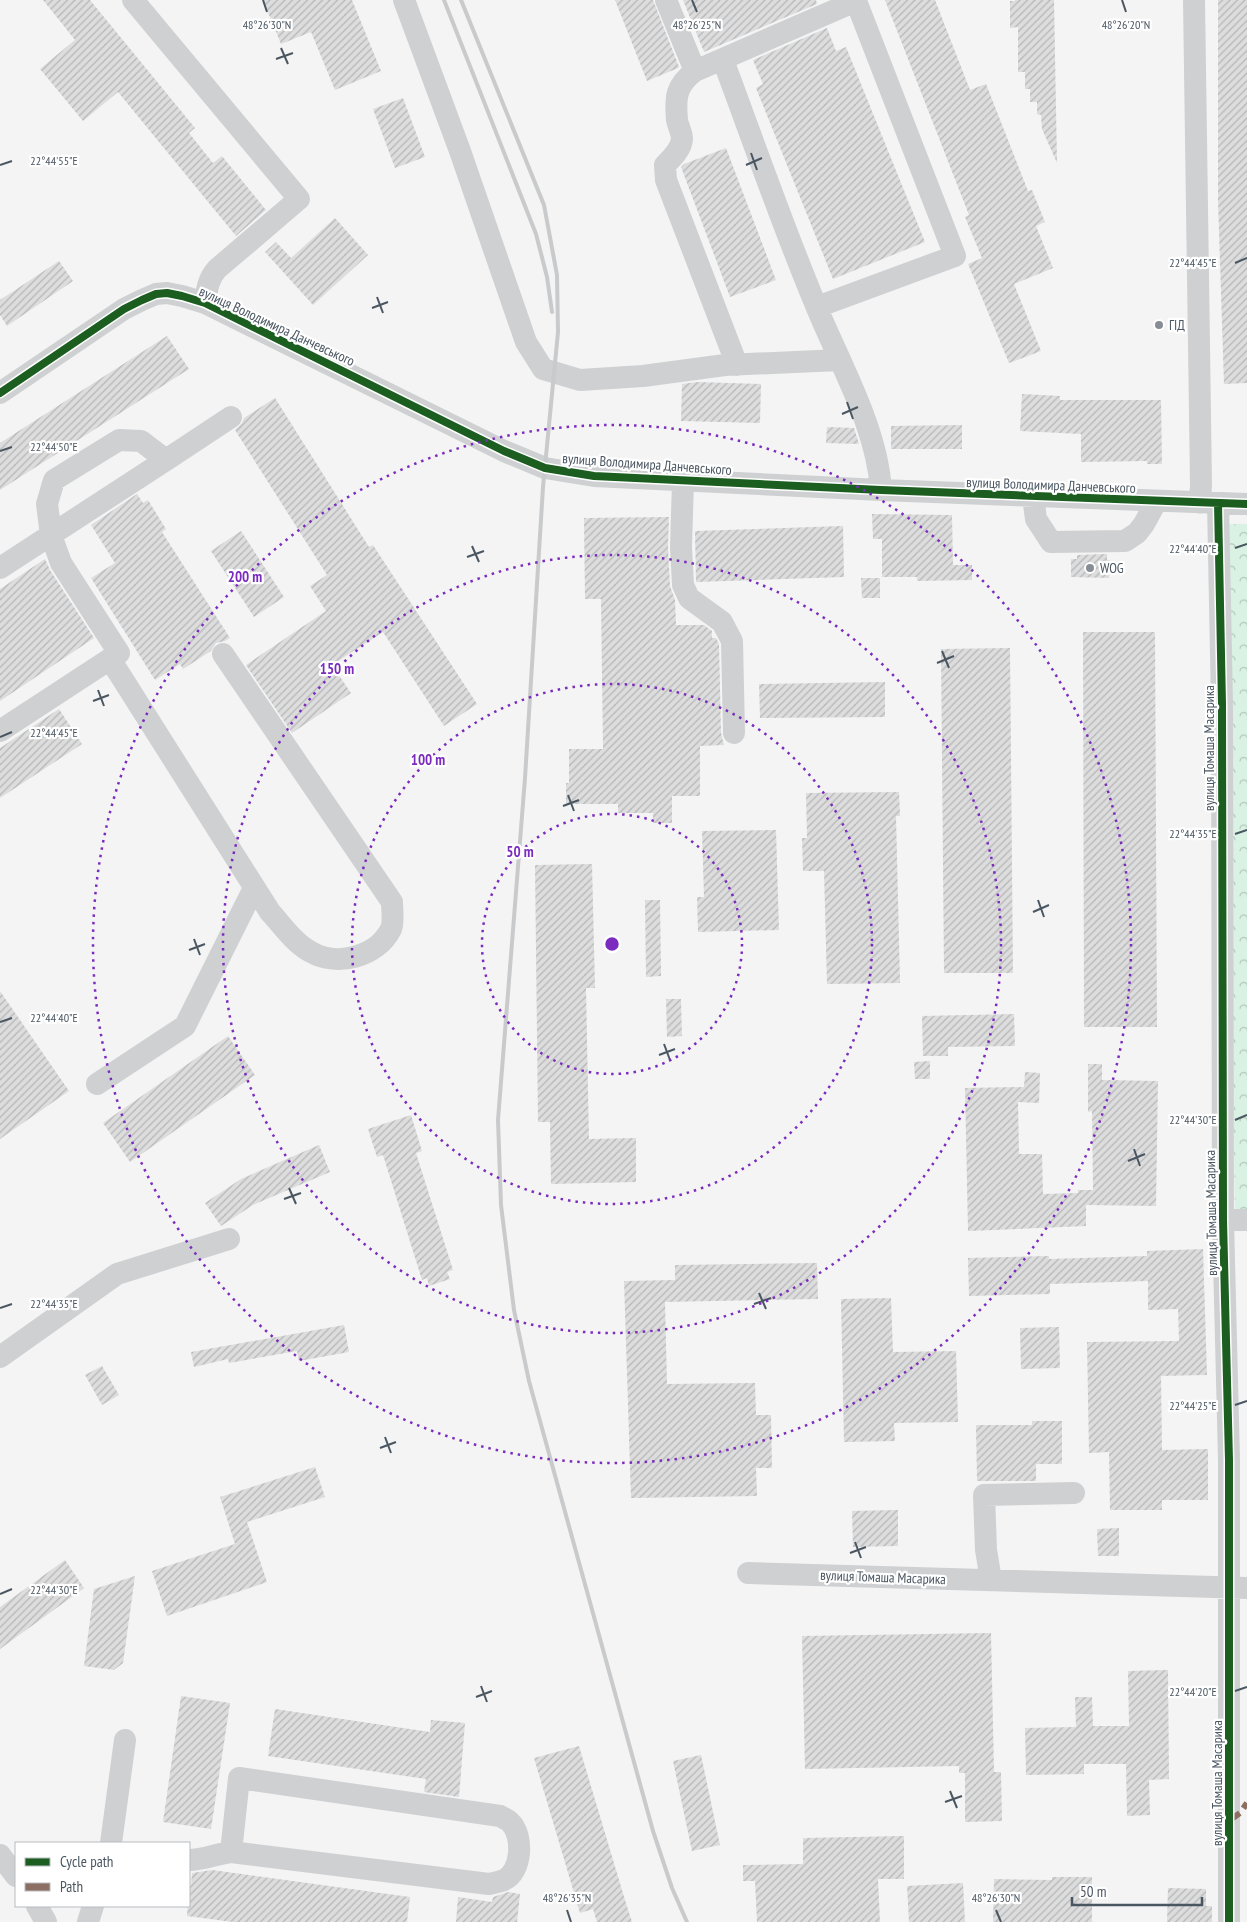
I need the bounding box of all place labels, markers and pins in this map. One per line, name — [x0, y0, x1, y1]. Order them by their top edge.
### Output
place label: ГІД — [1169, 316, 1185, 334]
marker: ГІД — [1153, 319, 1165, 331]
place label: WOG — [1100, 559, 1124, 577]
marker: WOG — [1084, 562, 1096, 574]
centre of rings — [603, 935, 621, 953]

